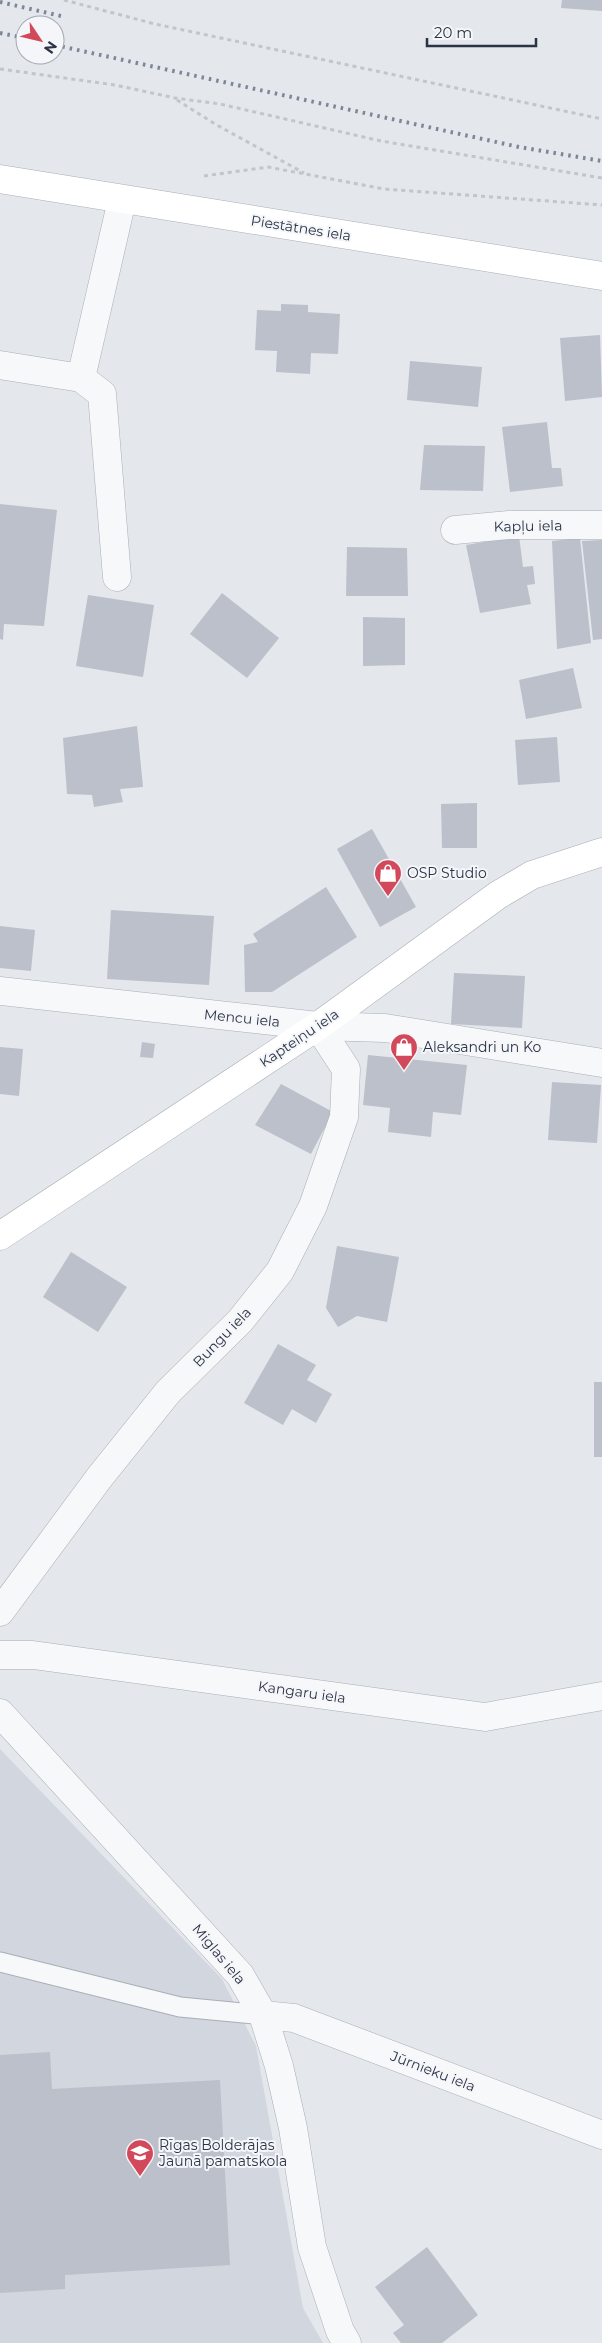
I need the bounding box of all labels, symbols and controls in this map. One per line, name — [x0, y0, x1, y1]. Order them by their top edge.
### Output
north arrow — [15, 15, 65, 65]
scale bar — [427, 15, 536, 47]
text: 20 m — [434, 23, 472, 42]
text: N — [40, 38, 61, 57]
street label: Piestātnes iela — [250, 211, 352, 245]
street label: Kapļu iela — [494, 516, 562, 537]
shop icon: OSP Studio — [373, 858, 403, 897]
place label: OSP Studio — [407, 864, 487, 882]
street label: Mencu iela — [203, 1005, 281, 1031]
street label: Kapteiņu iela — [256, 1005, 343, 1072]
shop icon: Aleksandri un Ko — [389, 1032, 419, 1071]
place label: Aleksandri un Ko — [423, 1038, 542, 1056]
street label: Bungu iela — [189, 1303, 255, 1371]
street label: Kangaru iela — [257, 1677, 347, 1707]
street label: Miglas iela — [188, 1920, 250, 1988]
street label: Jūrnieku iela — [387, 2046, 478, 2095]
place label: Rīgas Bolderājas Jaunā pamatskola — [158, 2136, 287, 2170]
school or university icon: Rīgas Bolderājas Jaunā pamatskola — [125, 2138, 155, 2177]

